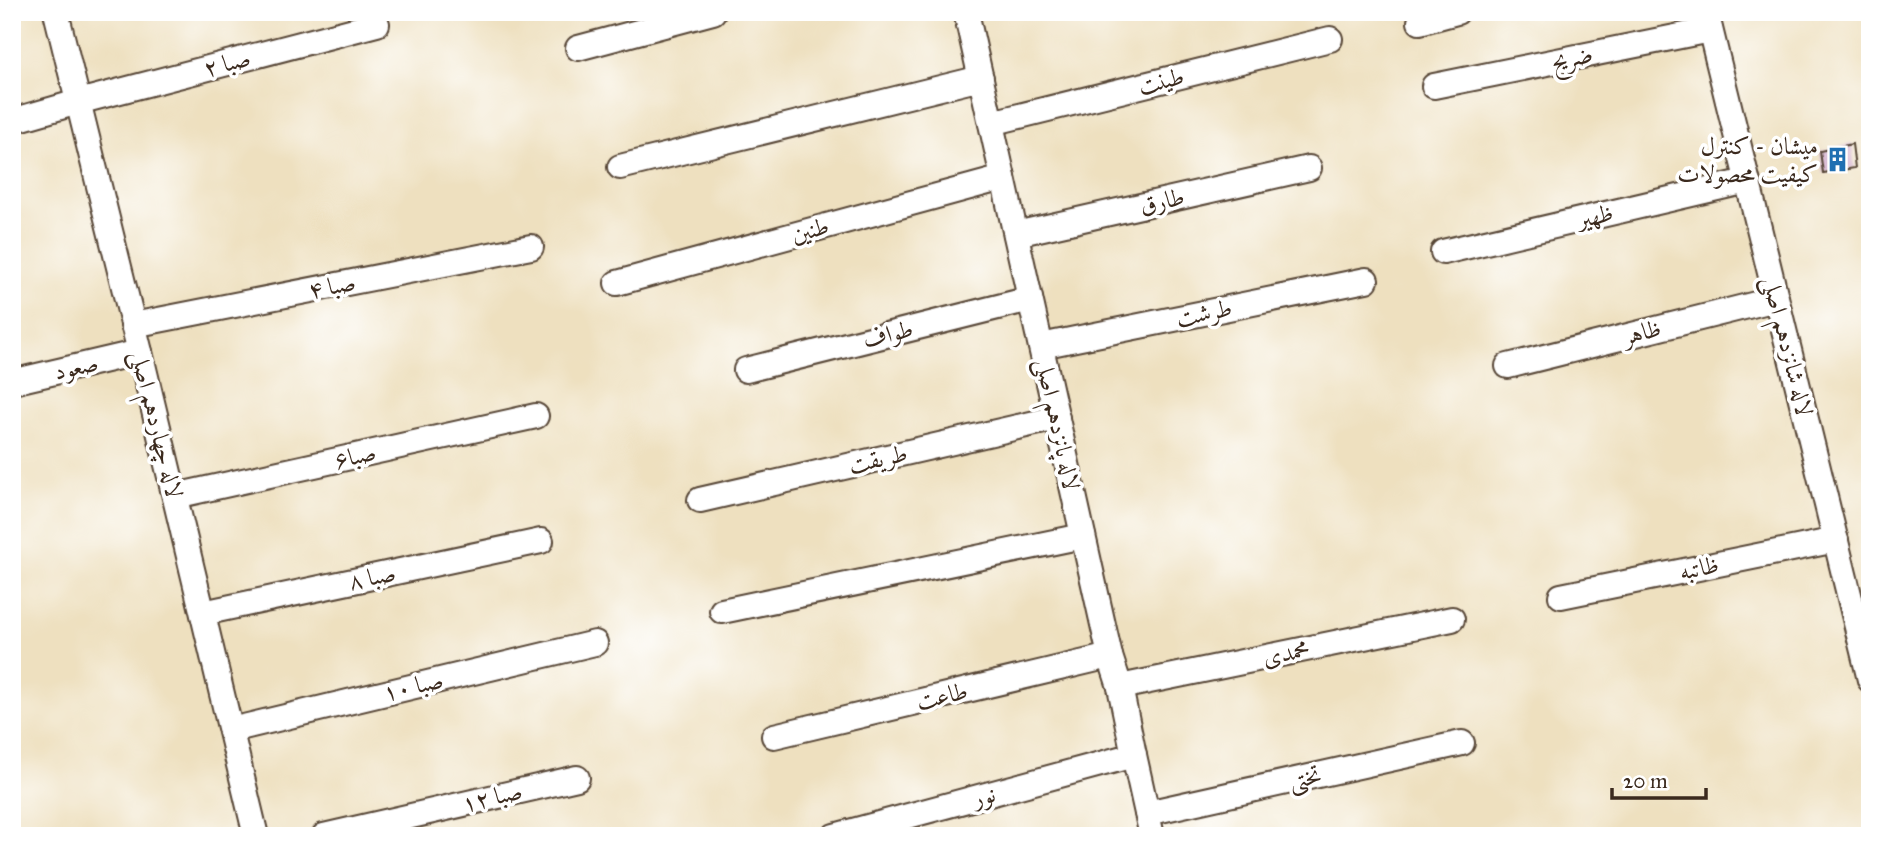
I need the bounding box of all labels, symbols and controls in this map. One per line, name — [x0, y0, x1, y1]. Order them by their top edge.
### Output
street label: ضریح — [1549, 39, 1596, 82]
street label: صبا ۲ — [200, 42, 254, 84]
street label: طینت — [1135, 61, 1187, 101]
place label: میشان - کنترل کیفیت محصولات — [1677, 131, 1818, 189]
building icon: میشان - کنترل کیفیت محصولات — [1824, 146, 1852, 174]
street label: طارق — [1137, 181, 1187, 221]
street label: ظهیر — [1571, 197, 1616, 235]
street label: طنین — [788, 211, 832, 249]
street label: صبا ۴ — [306, 267, 358, 305]
street label: لاله شانزدهم اصلی — [1749, 273, 1820, 421]
street label: طرشت — [1173, 292, 1235, 334]
street label: طواف — [860, 313, 916, 355]
street label: ظاهر — [1617, 313, 1664, 352]
street label: صعود — [51, 347, 101, 387]
street label: لاله چهاردهم اصلی — [117, 347, 190, 503]
street label: لاله پانزدهم اصلی — [1023, 355, 1087, 494]
street label: صبا۶ — [331, 437, 379, 475]
street label: طریقت — [846, 438, 910, 480]
street label: ظاتبه — [1676, 549, 1722, 587]
street label: صبا ۸ — [346, 557, 398, 597]
street label: محمدی — [1260, 633, 1312, 673]
street label: صبا ۱۰ — [380, 664, 446, 708]
street label: طاعت — [913, 676, 971, 716]
scale bar — [1612, 757, 1707, 801]
street label: تختی — [1286, 760, 1325, 798]
text: 20 m — [1623, 768, 1668, 794]
street label: صبا ۱۲ — [459, 775, 525, 819]
street label: نور — [967, 779, 999, 814]

